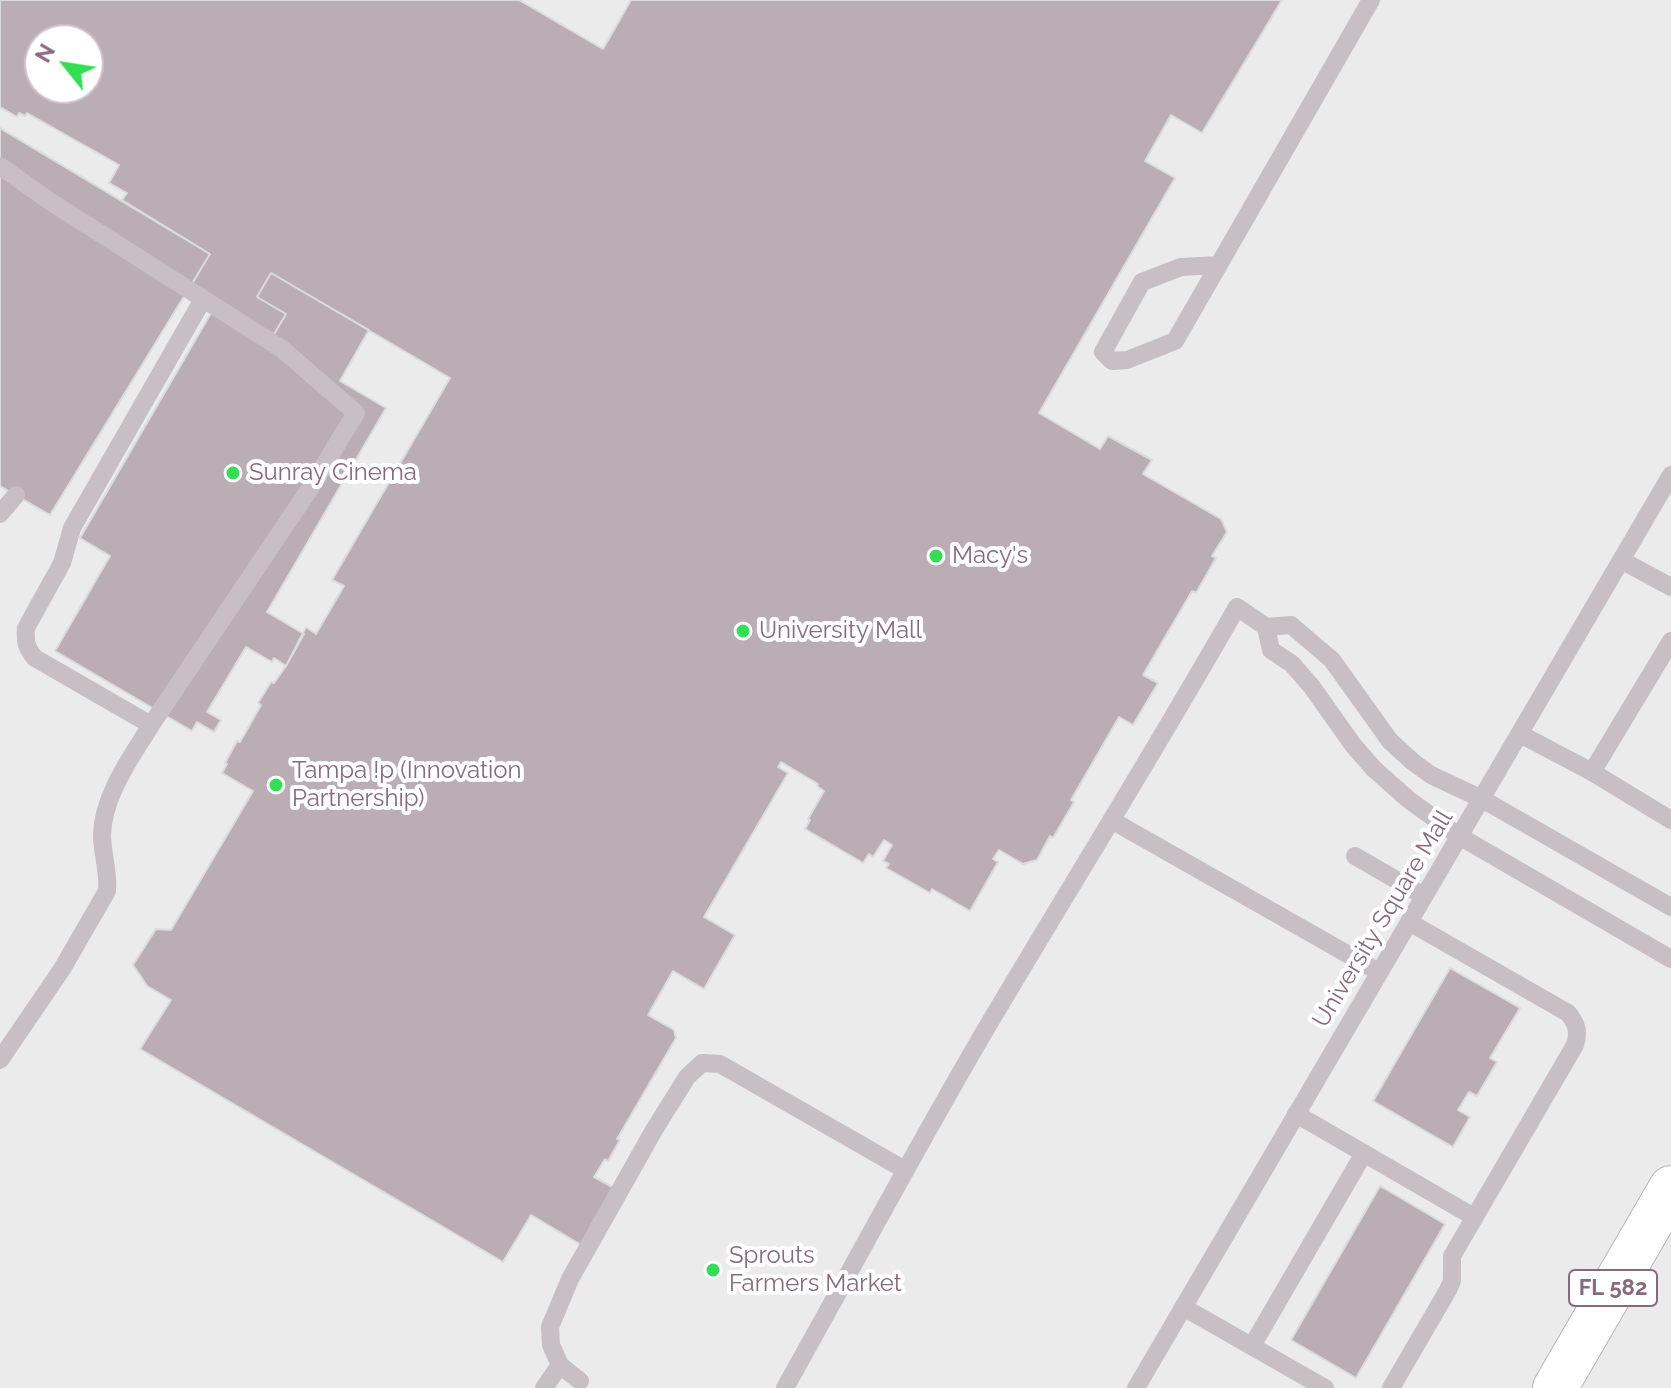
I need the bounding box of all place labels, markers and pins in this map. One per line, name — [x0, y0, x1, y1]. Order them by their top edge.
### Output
place label: Sunray Cinema — [249, 459, 417, 487]
marker: Sunray Cinema — [224, 464, 242, 482]
place label: Macy's — [952, 542, 1028, 570]
marker: Macy's — [927, 547, 945, 565]
place label: University Mall — [759, 617, 922, 645]
marker: University Mall — [734, 622, 752, 640]
place label: Tampa !p (Innovation Partnership) — [292, 757, 521, 813]
marker: Tampa !p (Innovation Partnership) — [267, 776, 285, 794]
place label: Sprouts Farmers Market — [729, 1242, 902, 1298]
marker: Sprouts Farmers Market — [704, 1261, 722, 1279]

